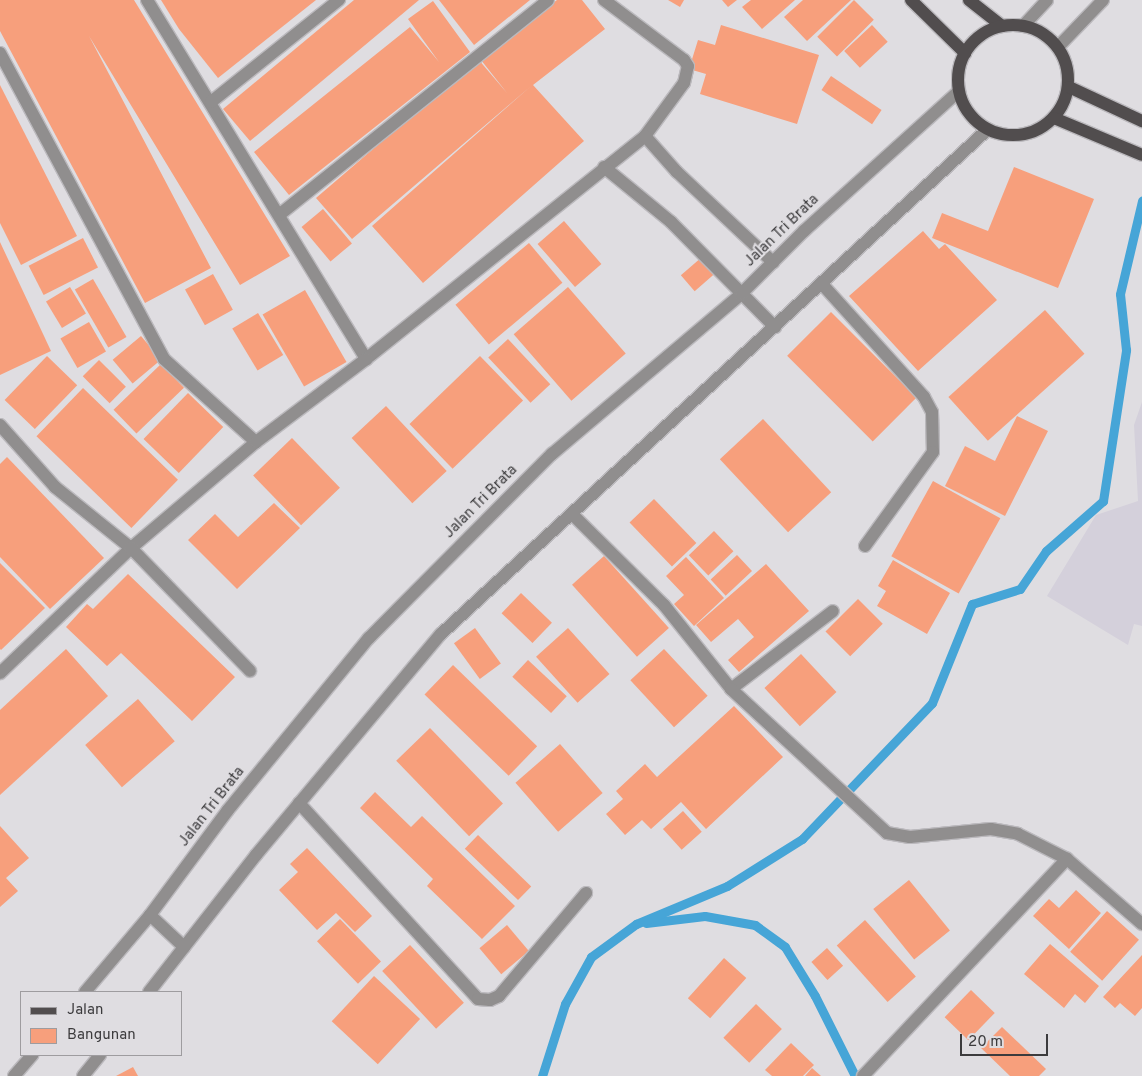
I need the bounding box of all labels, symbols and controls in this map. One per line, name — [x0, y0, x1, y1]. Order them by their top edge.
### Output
street label: Jalan Tri Brata — [741, 191, 823, 271]
street label: Jalan Tri Brata — [440, 461, 522, 543]
street label: Jalan Tri Brata — [175, 763, 249, 851]
legend — [20, 991, 182, 1056]
text: Jalan — [67, 1001, 104, 1020]
scale bar — [962, 1024, 1050, 1056]
text: Bangunan — [67, 1026, 136, 1045]
text: 20 m — [968, 1033, 1003, 1052]

